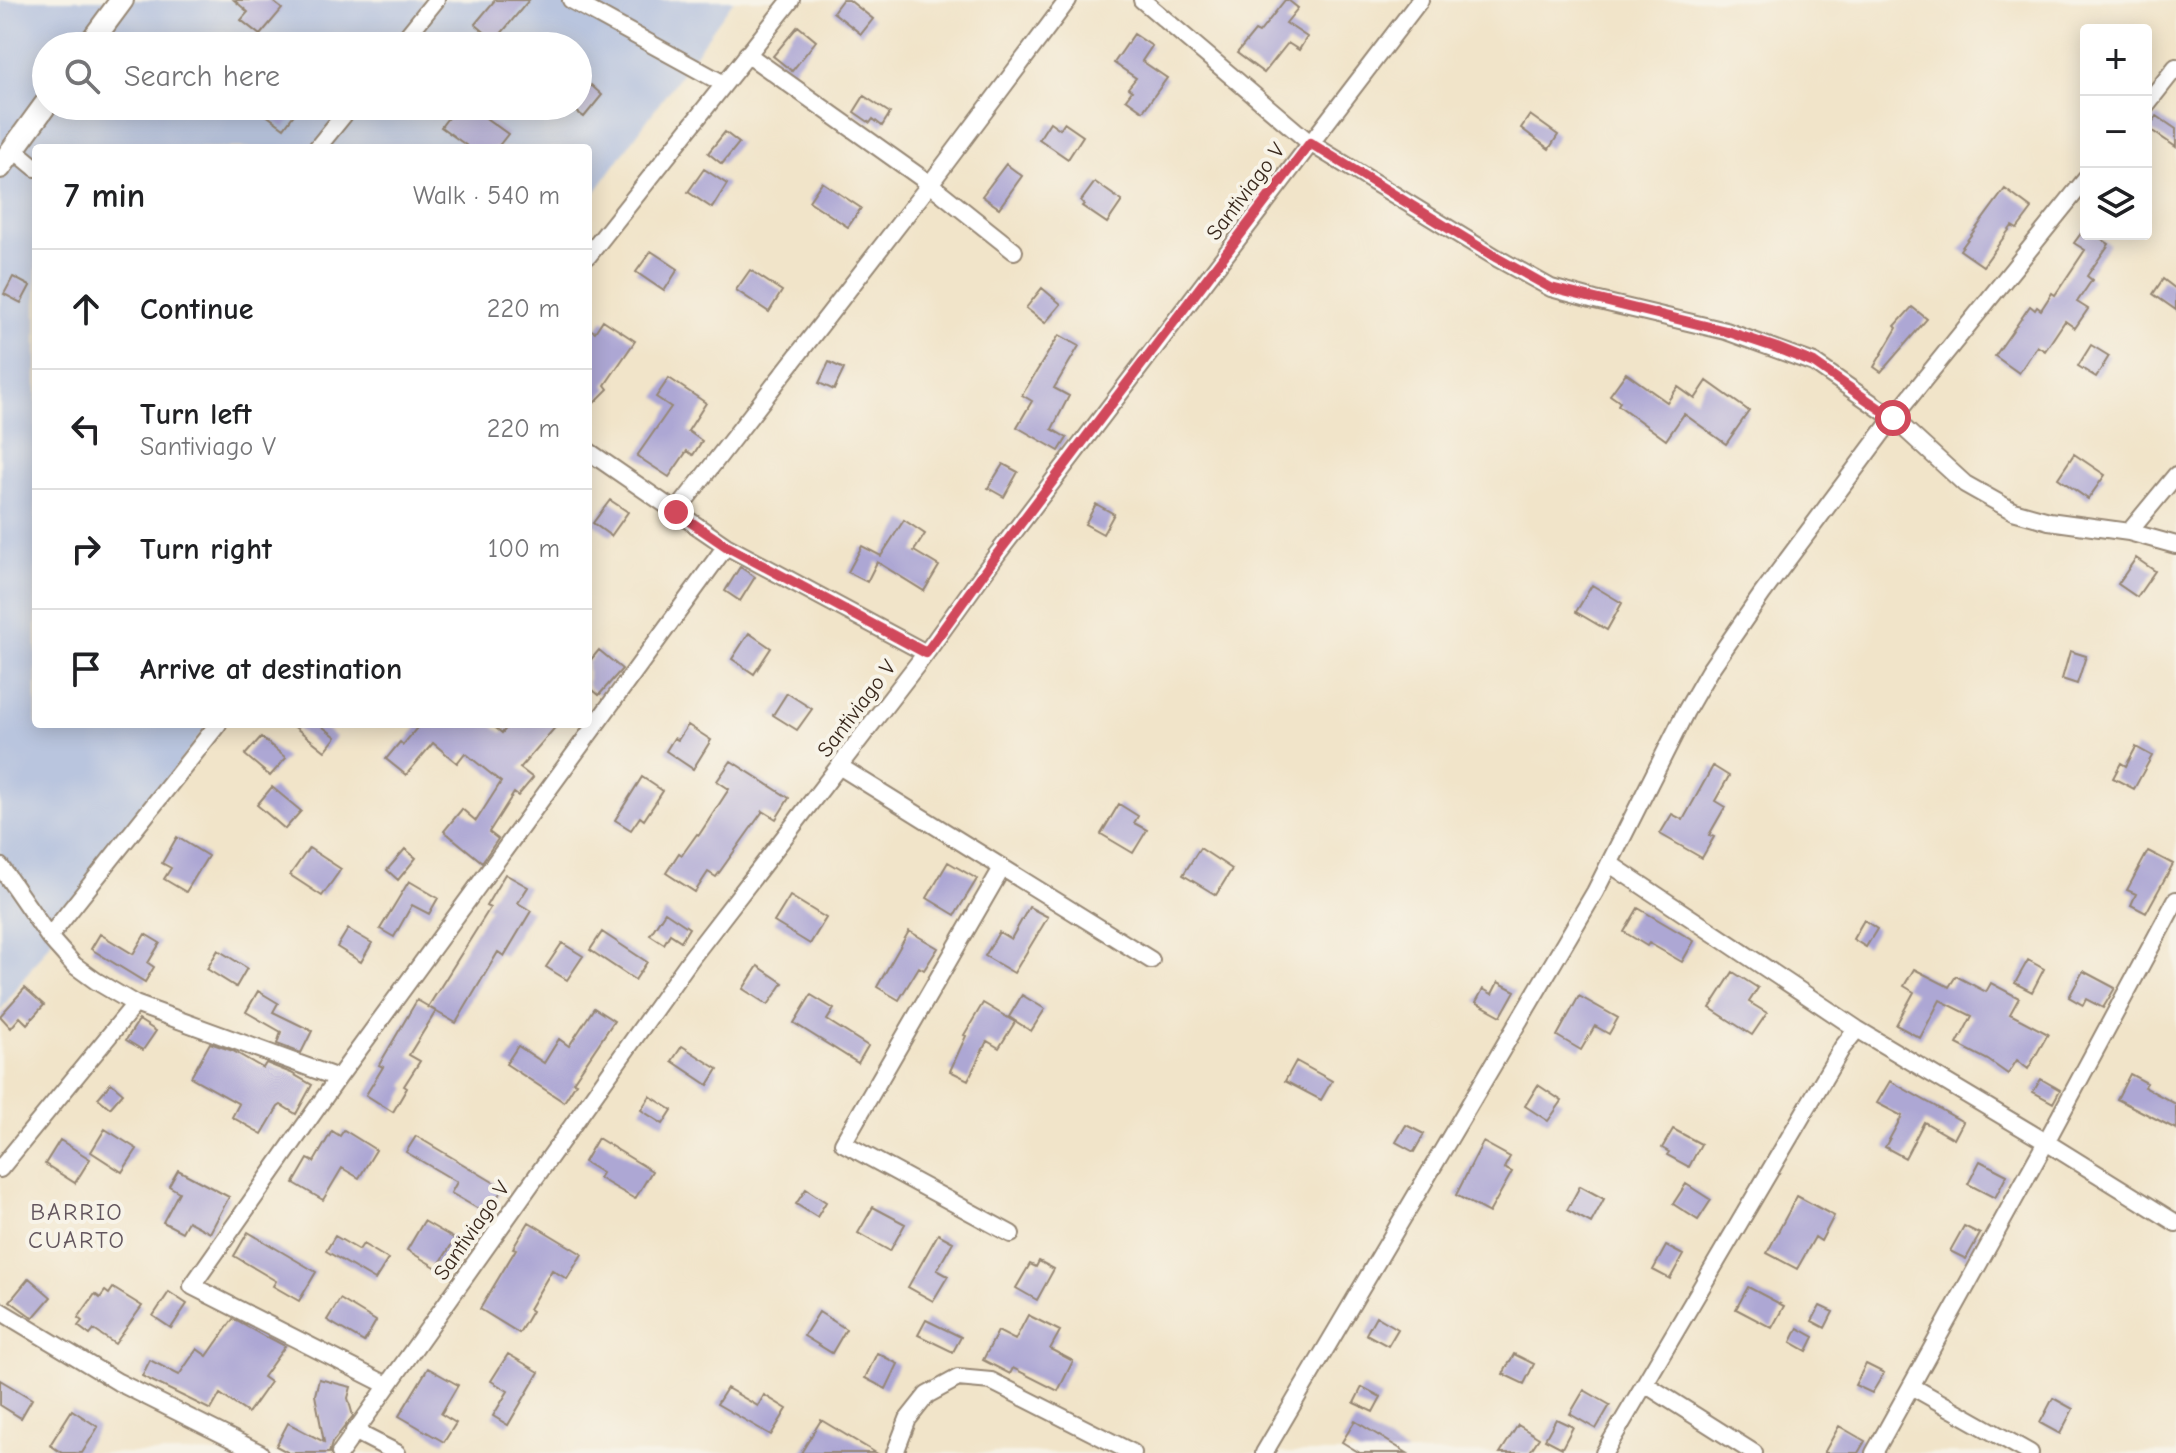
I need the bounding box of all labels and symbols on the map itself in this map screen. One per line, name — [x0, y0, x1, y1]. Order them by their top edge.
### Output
street label: Santiviago V — [1201, 138, 1291, 245]
route start — [1875, 400, 1911, 436]
route end — [658, 494, 694, 530]
street label: Santiviago V — [812, 655, 902, 762]
street label: Santiviago V — [428, 1176, 516, 1285]
district label: BARRIO CUARTO — [28, 1198, 126, 1254]

